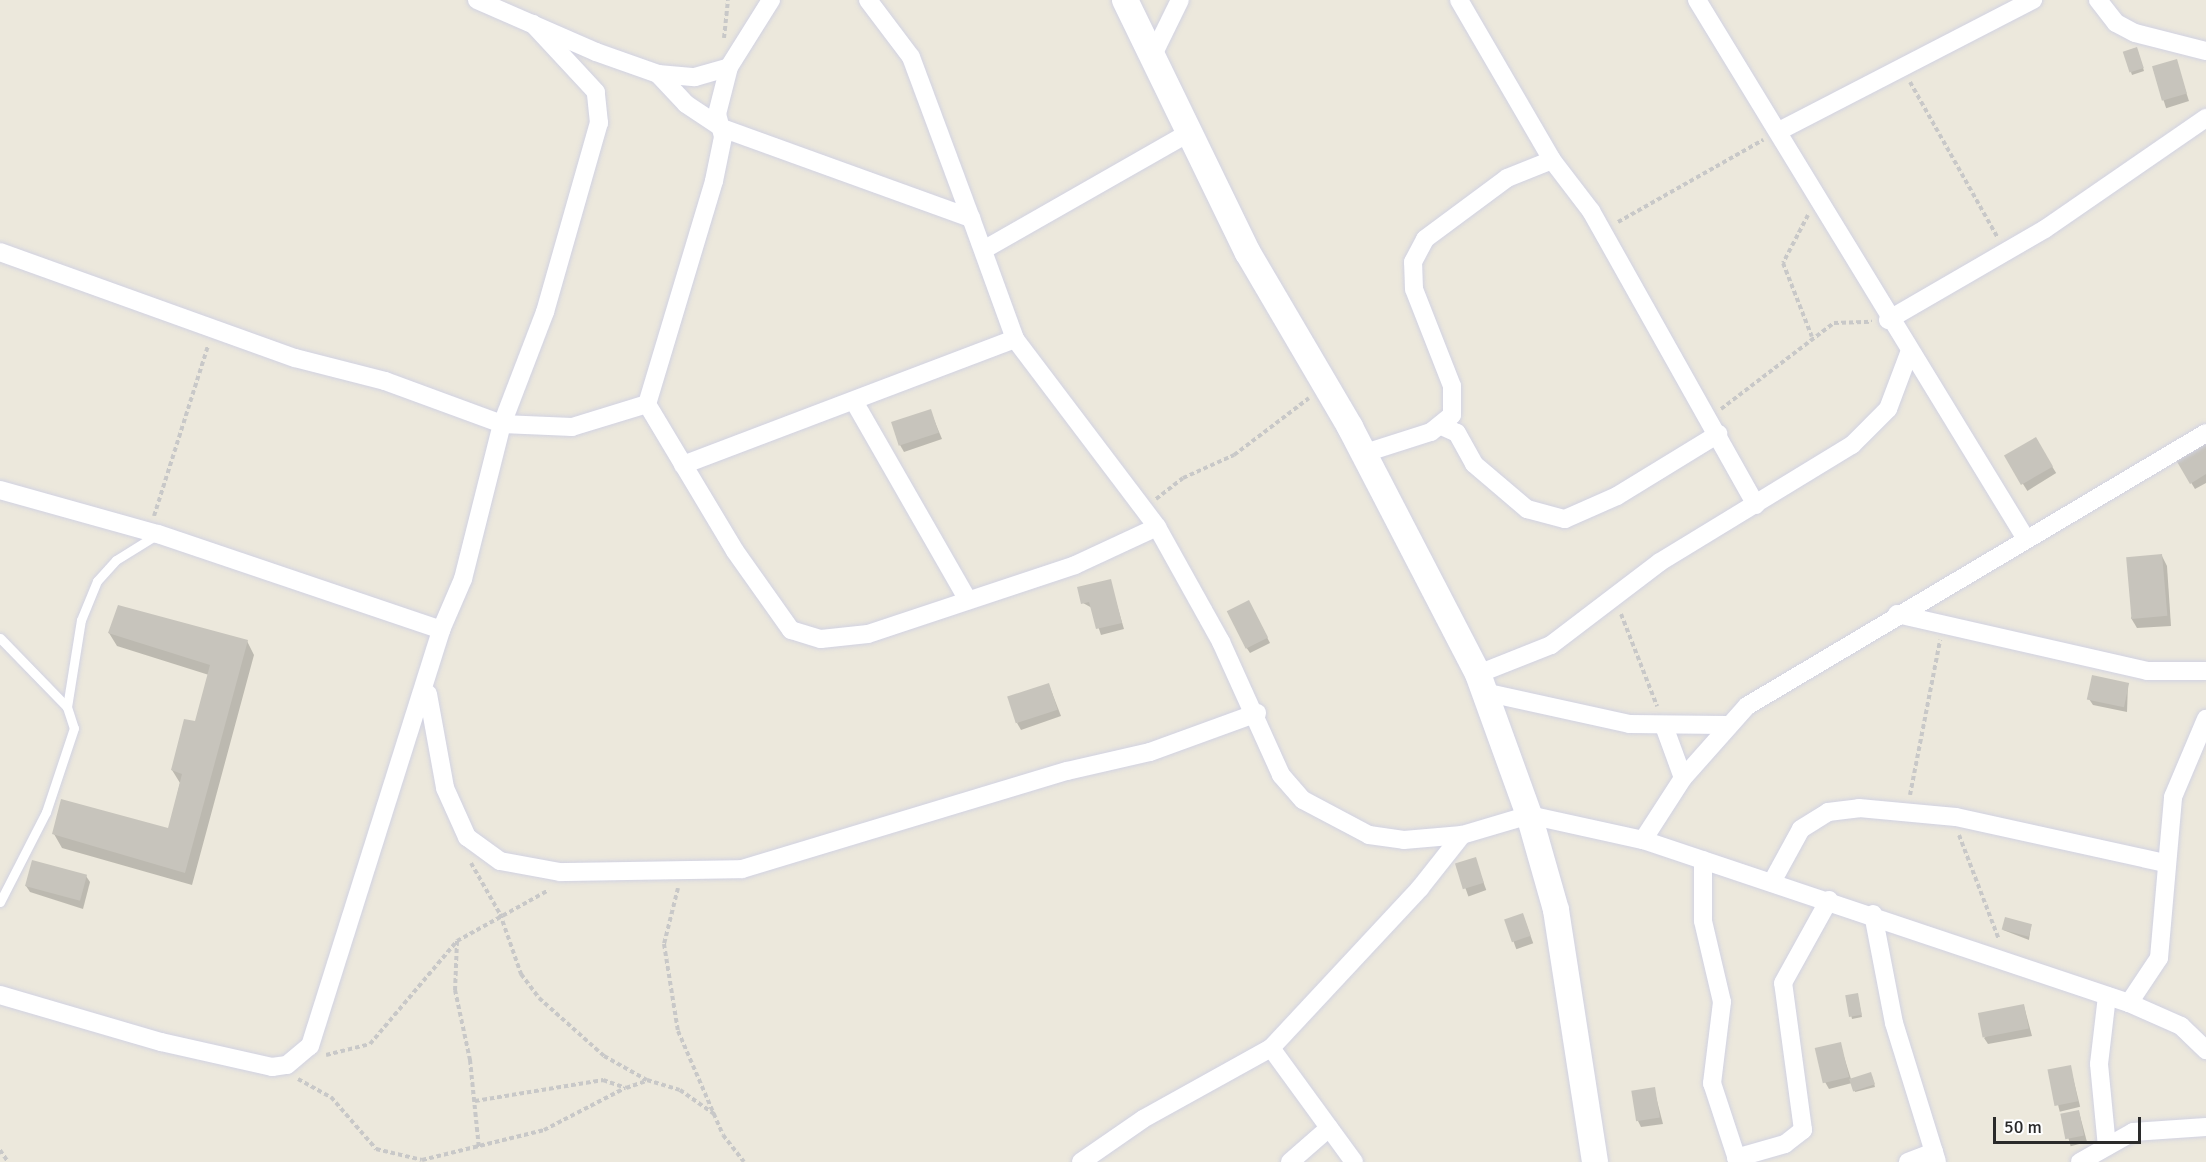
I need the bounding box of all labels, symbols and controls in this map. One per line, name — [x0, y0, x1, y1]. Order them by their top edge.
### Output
scale bar — [1996, 1105, 2144, 1143]
text: 50 m — [2004, 1116, 2042, 1138]

